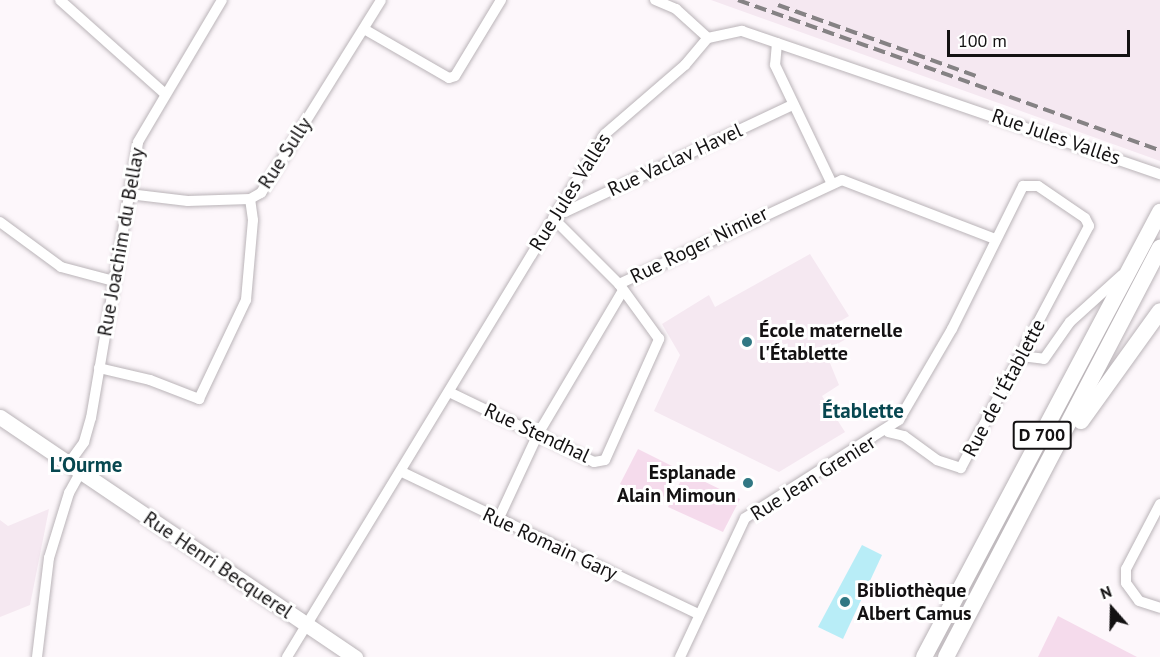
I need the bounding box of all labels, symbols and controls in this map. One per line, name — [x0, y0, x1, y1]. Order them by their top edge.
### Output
scale bar — [950, 18, 1133, 56]
text: 100 m — [958, 29, 1007, 52]
street label: Rue Jules Vallès — [988, 104, 1124, 170]
street label: Rue Sully — [253, 113, 317, 193]
street label: Rue Vaclav Havel — [603, 118, 747, 202]
street label: Rue Jules Vallès — [524, 128, 616, 256]
street label: Rue Joachim du Bellay — [93, 146, 149, 338]
street label: Rue Roger Nimier — [626, 201, 772, 289]
street label: Rue de l'Établette — [958, 315, 1050, 461]
place label: École maternelle l'Établette — [759, 318, 903, 365]
marker: École maternelle l'Établette — [740, 335, 754, 349]
street label: Rue Stendhal — [480, 398, 594, 468]
district label: Établette — [822, 398, 904, 424]
road number: D 700 — [1012, 420, 1072, 450]
street label: Rue Jean Grenier — [746, 430, 880, 526]
district label: L'Ourme — [50, 452, 122, 478]
place label: Esplanade Alain Mimoun — [617, 460, 736, 507]
marker: Esplanade Alain Mimoun — [741, 476, 755, 490]
street label: Rue Romain Gary — [479, 502, 621, 586]
street label: Rue Henri Becquerel — [139, 506, 297, 624]
place label: Bibliothèque Albert Camus — [857, 578, 972, 625]
north arrow — [1082, 579, 1142, 639]
text: N — [1097, 581, 1114, 603]
marker: Bibliothèque Albert Camus — [838, 595, 852, 609]

